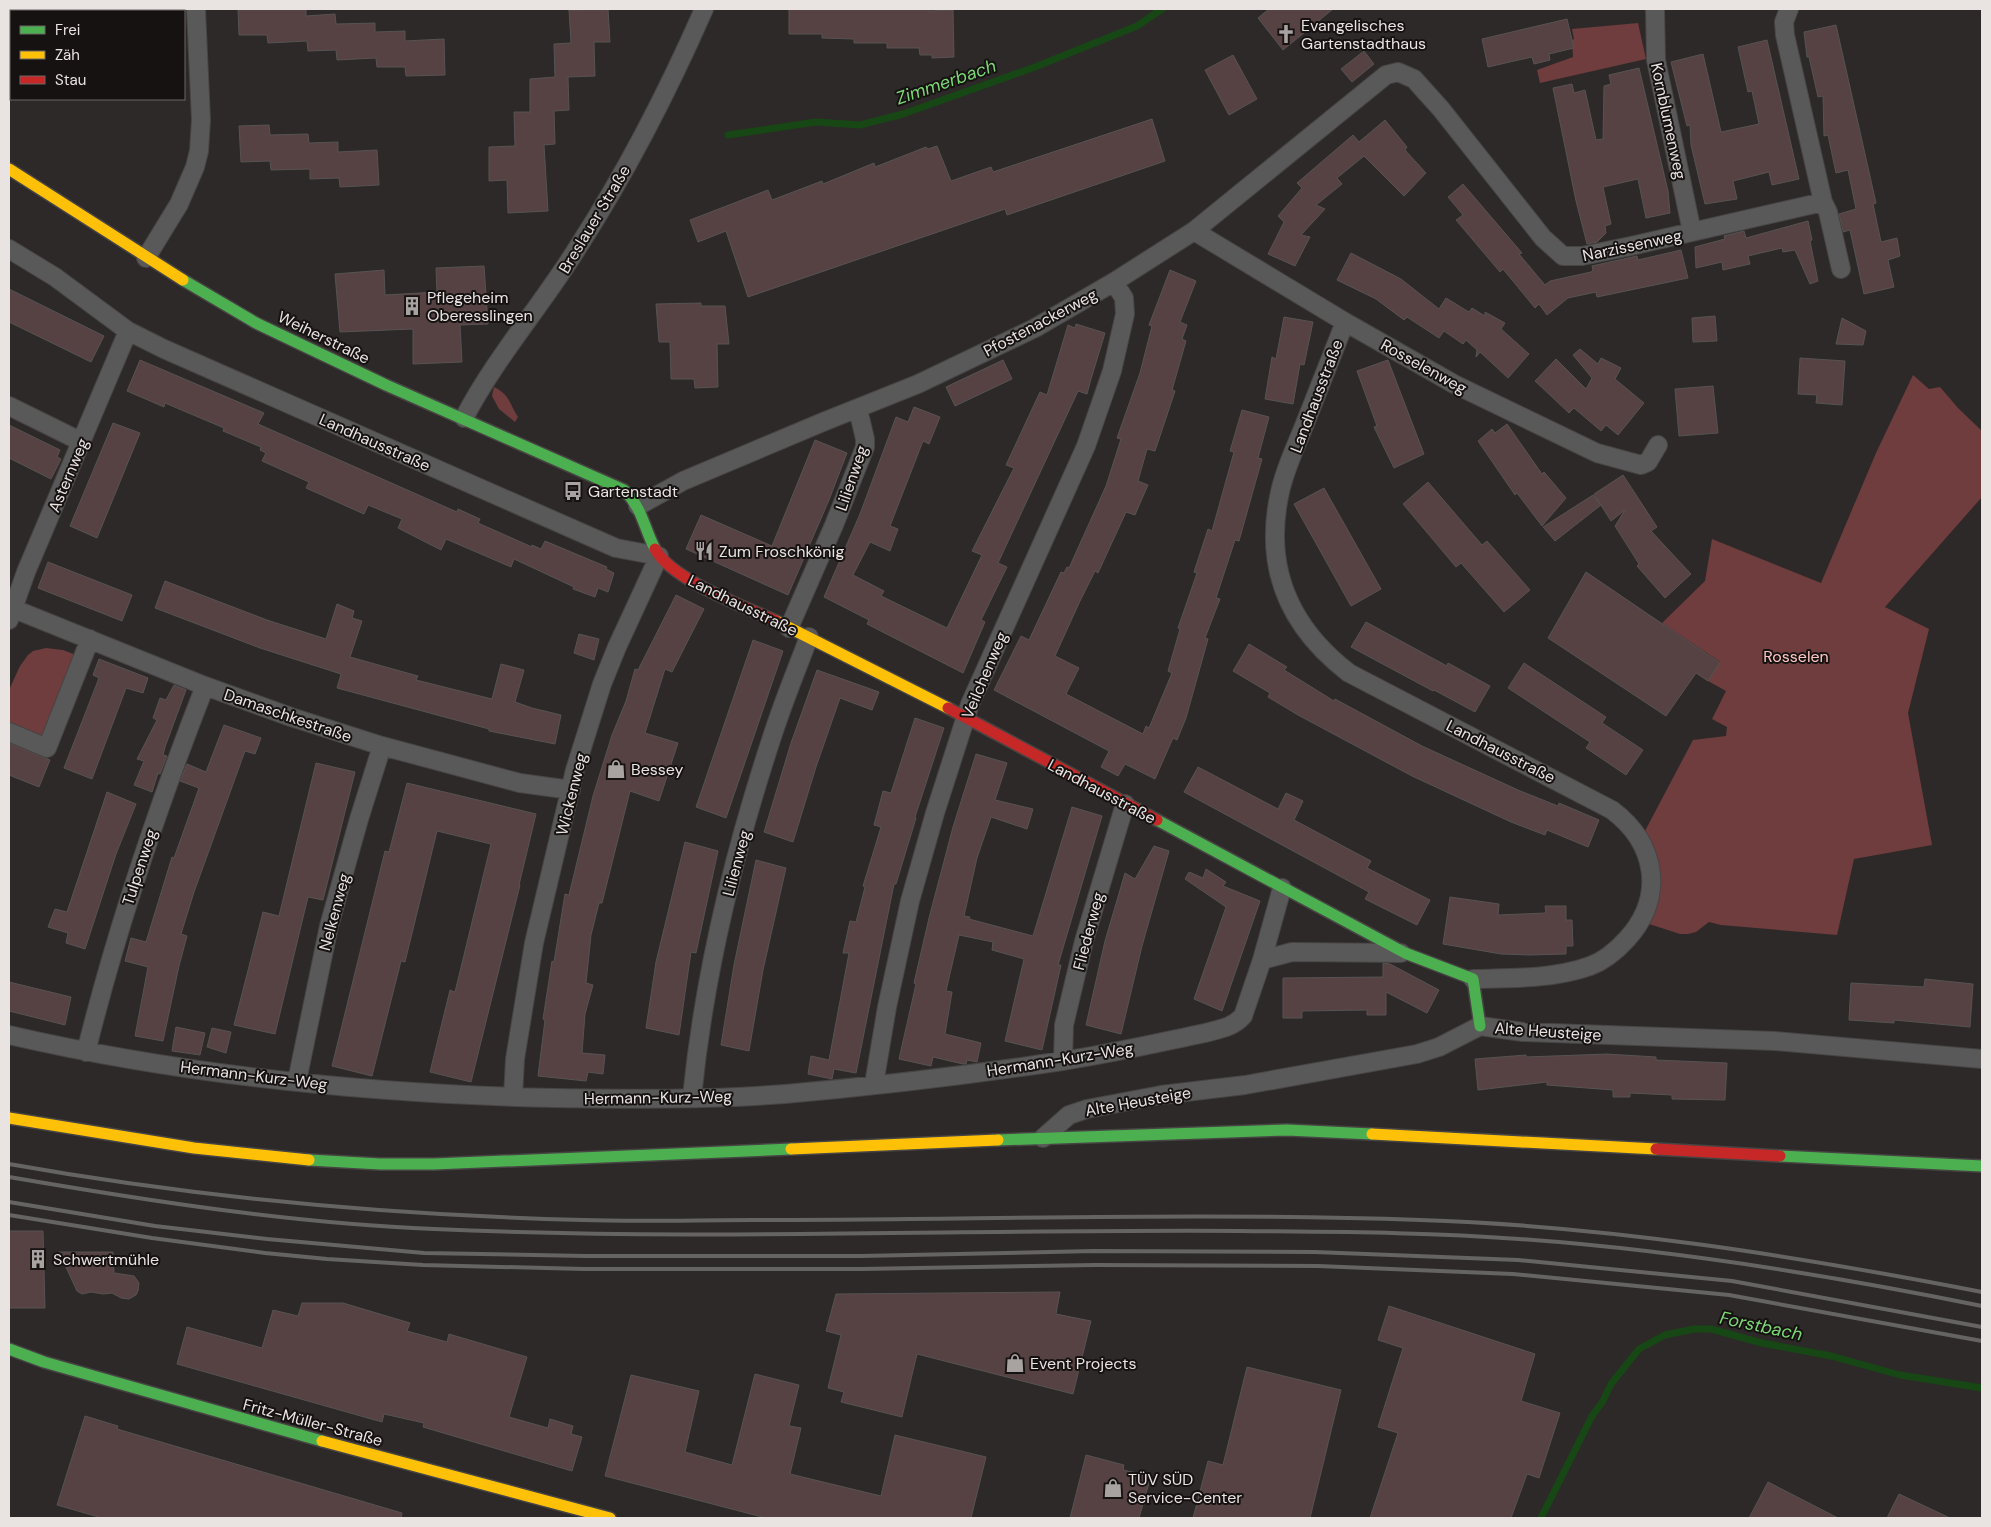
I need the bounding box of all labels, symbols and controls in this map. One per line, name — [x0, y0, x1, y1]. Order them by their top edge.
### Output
legend — [10, 10, 185, 100]
place label: Evangelisches Gartenstadthaus — [1301, 15, 1426, 54]
text: Frei — [55, 20, 80, 40]
church icon: Evangelisches Gartenstadthaus — [1275, 23, 1297, 45]
text: Zäh — [55, 45, 80, 65]
water label: Zimmerbach — [893, 54, 999, 110]
street label: Kornblumenweg — [1646, 61, 1691, 181]
text: Stau — [55, 70, 86, 90]
street label: Breslauer Straße — [554, 161, 635, 277]
street label: Narzissenweg — [1580, 225, 1684, 266]
street label: Pfostenackerweg — [980, 284, 1101, 361]
place label: Pflegeheim Oberesslingen — [427, 287, 533, 326]
building icon: Pflegeheim Oberesslingen — [401, 295, 423, 317]
street label: Weiherstraße — [274, 306, 373, 369]
street label: Rosselenweg — [1377, 334, 1471, 399]
street label: Landhausstraße — [1285, 337, 1348, 456]
street label: Landhausstraße — [316, 409, 434, 476]
street label: Asternweg — [43, 435, 93, 515]
street label: Lilienweg — [831, 443, 872, 514]
bus stop icon: Gartenstadt — [562, 480, 584, 502]
place label: Gartenstadt — [588, 481, 678, 502]
restaurant icon: Zum Froschkönig — [693, 540, 715, 562]
place label: Zum Froschkönig — [719, 541, 844, 562]
street label: Landhausstraße — [684, 570, 801, 641]
street label: Veilchenweg — [957, 628, 1012, 722]
park label: Rosselen — [1763, 646, 1829, 667]
street label: Damaschkestraße — [221, 684, 354, 747]
street label: Landhausstraße — [1443, 715, 1559, 788]
street label: Wickenweg — [551, 751, 592, 837]
street label: Landhausstraße — [1044, 754, 1159, 829]
shop icon: Bessey — [605, 758, 627, 780]
place label: Bessey — [631, 759, 684, 780]
street label: Tulpenweg — [117, 826, 162, 908]
street label: Lilienweg — [718, 828, 755, 899]
street label: Nelkenweg — [314, 871, 355, 953]
street label: Fliederweg — [1068, 890, 1109, 972]
street label: Alte Heusteige — [1494, 1017, 1602, 1046]
street label: Hermann-Kurz-Weg — [985, 1038, 1135, 1081]
street label: Hermann-Kurz-Weg — [179, 1056, 329, 1095]
street label: Alte Heusteige — [1084, 1082, 1193, 1121]
street label: Hermann-Kurz-Weg — [584, 1086, 732, 1109]
building icon: Schwertmühle — [27, 1248, 49, 1270]
place label: Schwertmühle — [53, 1249, 159, 1270]
water label: Forstbach — [1717, 1306, 1805, 1346]
shop icon: Event Projects — [1004, 1352, 1026, 1374]
place label: Event Projects — [1030, 1353, 1136, 1374]
street label: Fritz-Müller-Straße — [241, 1394, 385, 1451]
place label: TÜV SÜD Service-Center — [1128, 1469, 1242, 1508]
shop icon: TÜV SÜD Service-Center — [1102, 1477, 1124, 1499]

